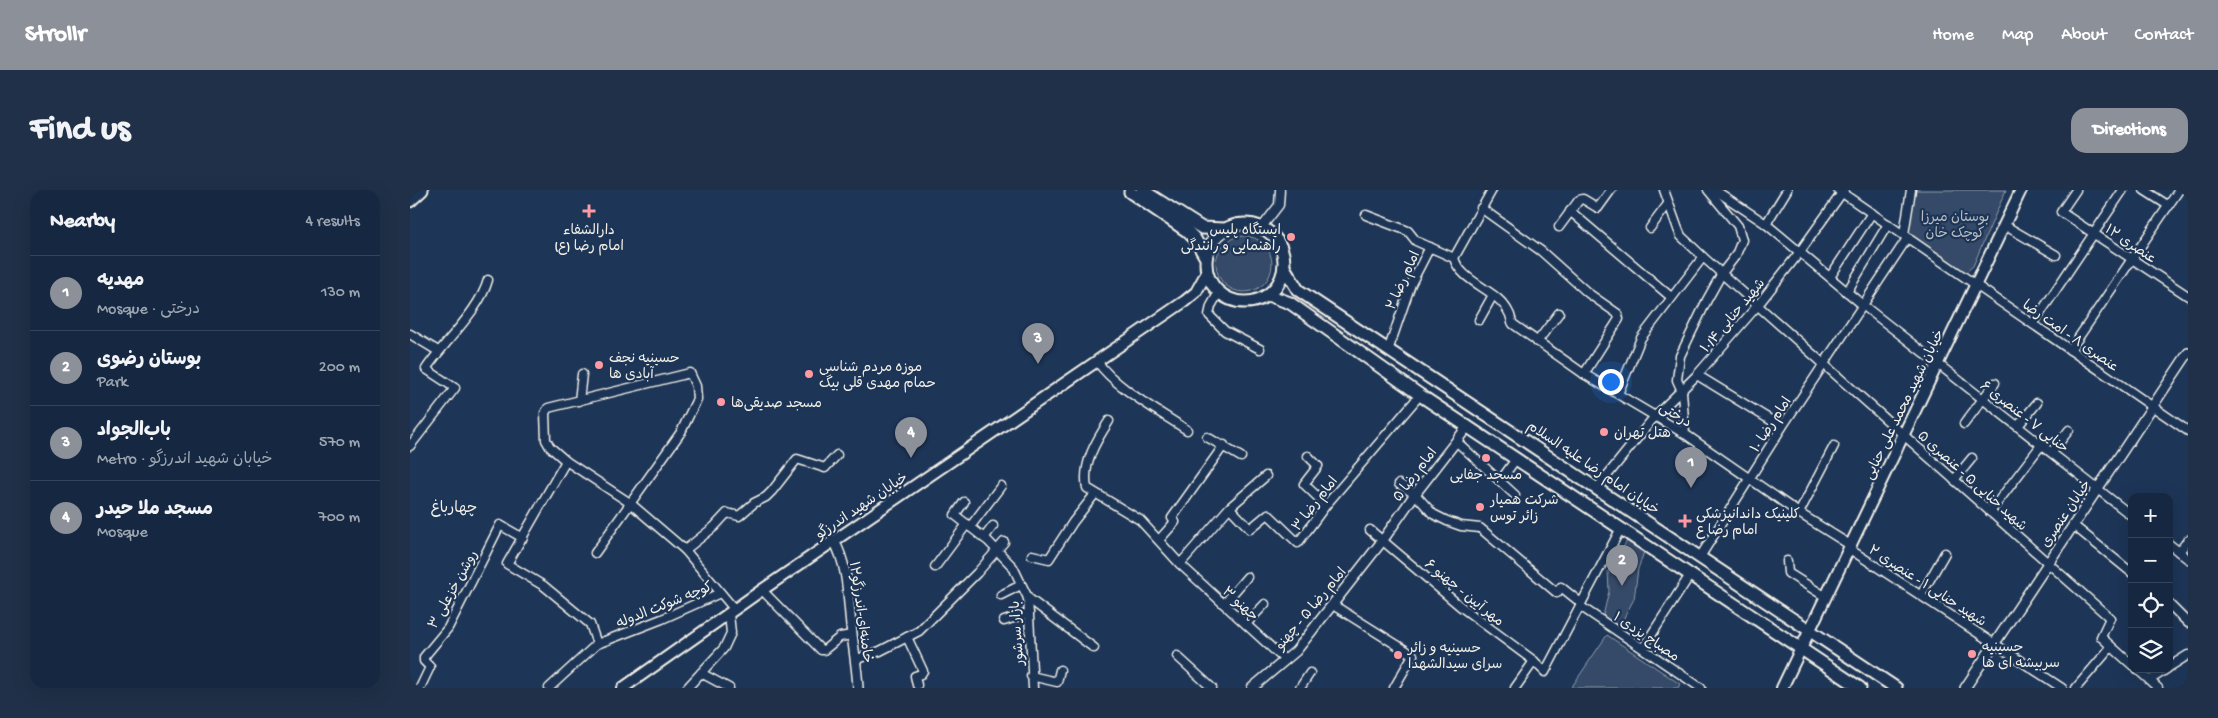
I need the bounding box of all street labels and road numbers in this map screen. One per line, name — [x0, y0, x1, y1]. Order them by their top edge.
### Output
street label: عنصری ۱۲ — [2101, 222, 2158, 268]
street label: امام رضا ۲ — [1384, 249, 1425, 313]
street label: شهید حنایی ۱۰/۴ — [1698, 276, 1770, 357]
street label: عنصری ۸ - امت رضا — [2018, 298, 2121, 377]
street label: خیابان شهید محمد علی حنایی — [1861, 327, 1949, 483]
street label: حنایی ۷ - عنصری ۶ — [1976, 378, 2071, 458]
street label: امام رضا ۱۰ — [1748, 394, 1796, 456]
street label: درختی — [1655, 400, 1694, 432]
street label: خیابان امام رضا علیه السلام — [1523, 418, 1662, 520]
street label: شهید حنایی ۵ - عنصری ۵ — [1913, 428, 2030, 536]
street label: امام رضا ۵ — [1390, 445, 1442, 506]
street label: خیابان شهید اندرزگو — [811, 468, 912, 545]
street label: امام رضا ۳ — [1289, 474, 1343, 535]
street label: خیابان عنصری — [2038, 477, 2096, 551]
street label: شهید حنایی ۱ - عنصری ۲ — [1865, 543, 1989, 632]
street label: روشن خزعلی ۳ — [426, 548, 483, 632]
street label: مهر آیین - چهنو ۶ — [1420, 556, 1507, 631]
street label: خامنه‌ای-اندرزگو۱۲ — [844, 560, 877, 664]
street label: امام رضا ۵ - چهنو — [1272, 565, 1351, 655]
street label: کوچه شوکت الدوله — [614, 579, 715, 633]
street label: چهنو ۳ — [1218, 584, 1261, 626]
street label: بازار سرشور — [1008, 600, 1029, 667]
street label: مصباح یزدی ۱ — [1609, 610, 1682, 666]

